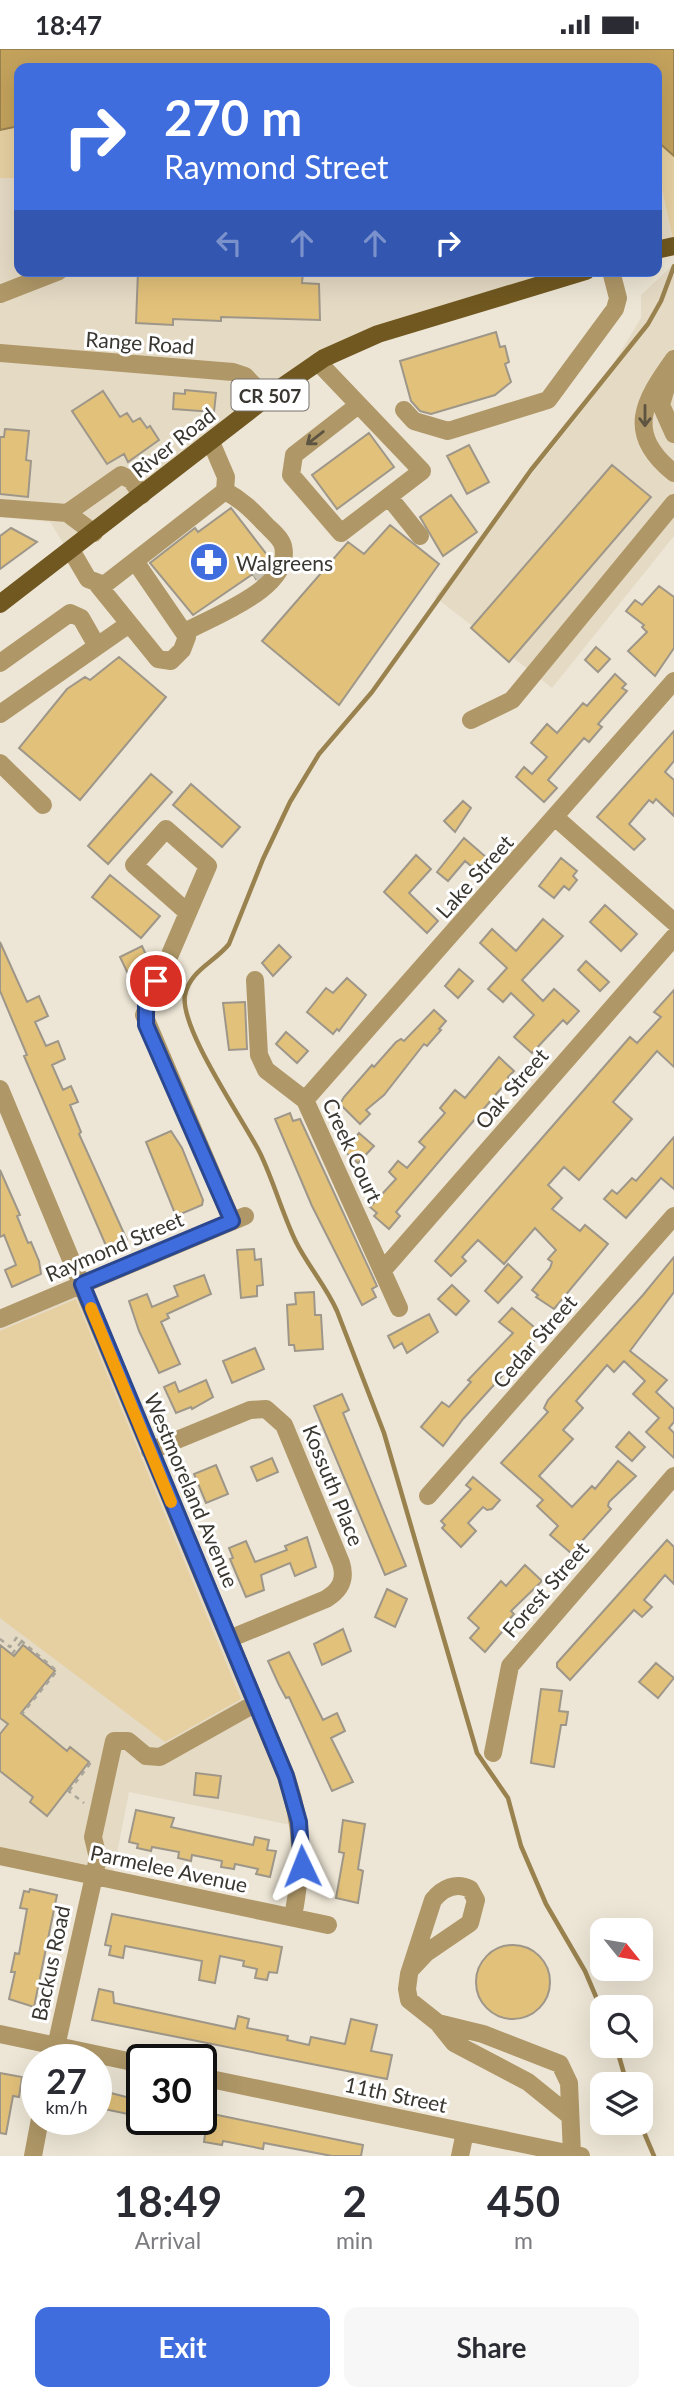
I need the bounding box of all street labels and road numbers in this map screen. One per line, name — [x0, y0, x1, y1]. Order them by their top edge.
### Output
street label: Range Road — [85, 326, 195, 358]
road number: CR 507 — [232, 379, 308, 411]
street label: River Road — [126, 402, 220, 482]
street label: Lake Street — [430, 829, 518, 923]
street label: Oak Street — [469, 1042, 553, 1133]
street label: Creek Court — [318, 1094, 388, 1206]
street label: Raymond Street — [41, 1206, 187, 1286]
street label: Cedar Street — [487, 1289, 581, 1393]
street label: Westmoreland Avenue — [140, 1389, 244, 1591]
street label: Kossuth Place — [298, 1421, 370, 1549]
street label: Forest Street — [497, 1536, 594, 1642]
street label: Parmelee Avenue — [88, 1839, 250, 1897]
street label: Backus Road — [26, 1903, 74, 2023]
street label: 11th Street — [342, 2071, 450, 2117]

